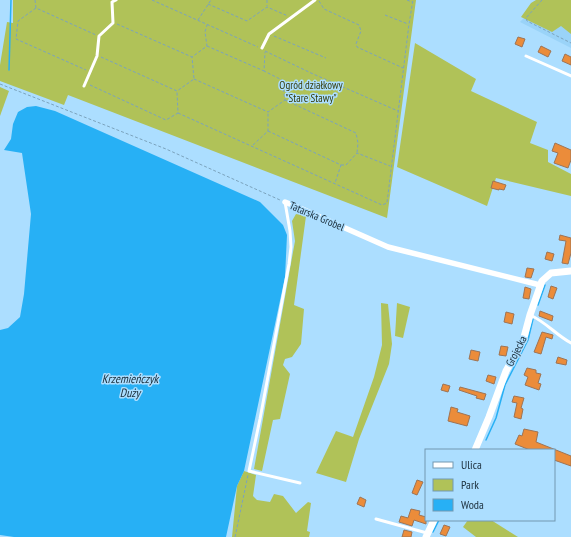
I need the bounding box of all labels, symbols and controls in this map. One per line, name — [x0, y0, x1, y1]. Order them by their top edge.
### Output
park label: Ogród działkowy "Stare Stawy" — [279, 78, 343, 105]
street label: Tatarska Grobel — [287, 198, 347, 234]
street label: Grojecka — [502, 333, 530, 369]
water label: Krzemieńczyk Duży — [102, 371, 159, 400]
legend — [425, 449, 555, 521]
text: Ulica — [461, 457, 482, 472]
text: Park — [461, 477, 479, 492]
text: Woda — [461, 497, 484, 512]

